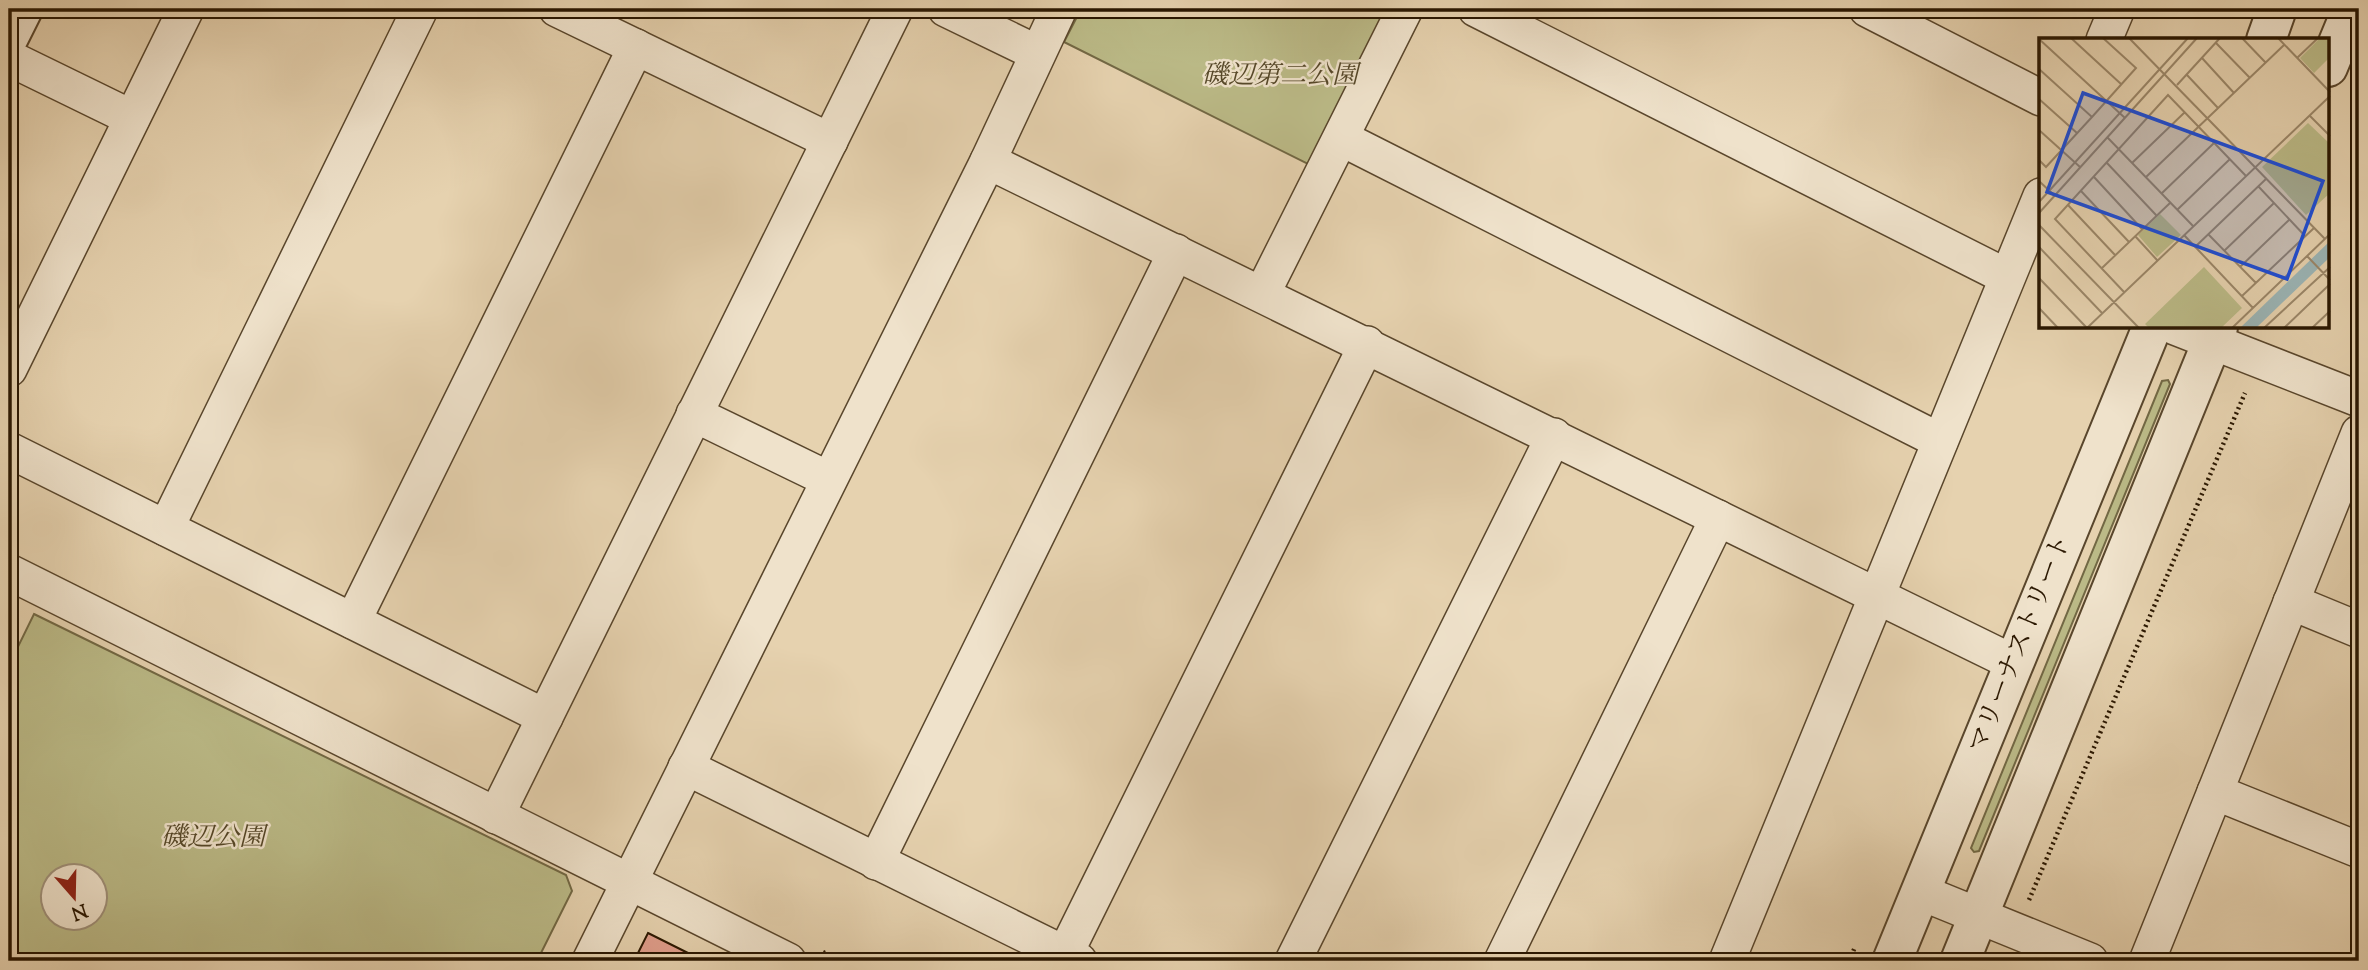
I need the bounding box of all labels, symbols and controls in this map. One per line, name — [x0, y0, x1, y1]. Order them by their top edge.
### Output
inset map — [2039, 38, 2330, 329]
park label: 磯辺第二公園 — [1202, 58, 1362, 95]
street label: マリーナストリート — [1960, 529, 2082, 759]
park label: 磯辺公園 — [161, 820, 269, 857]
north arrow — [38, 862, 108, 932]
text: N — [67, 895, 91, 926]

